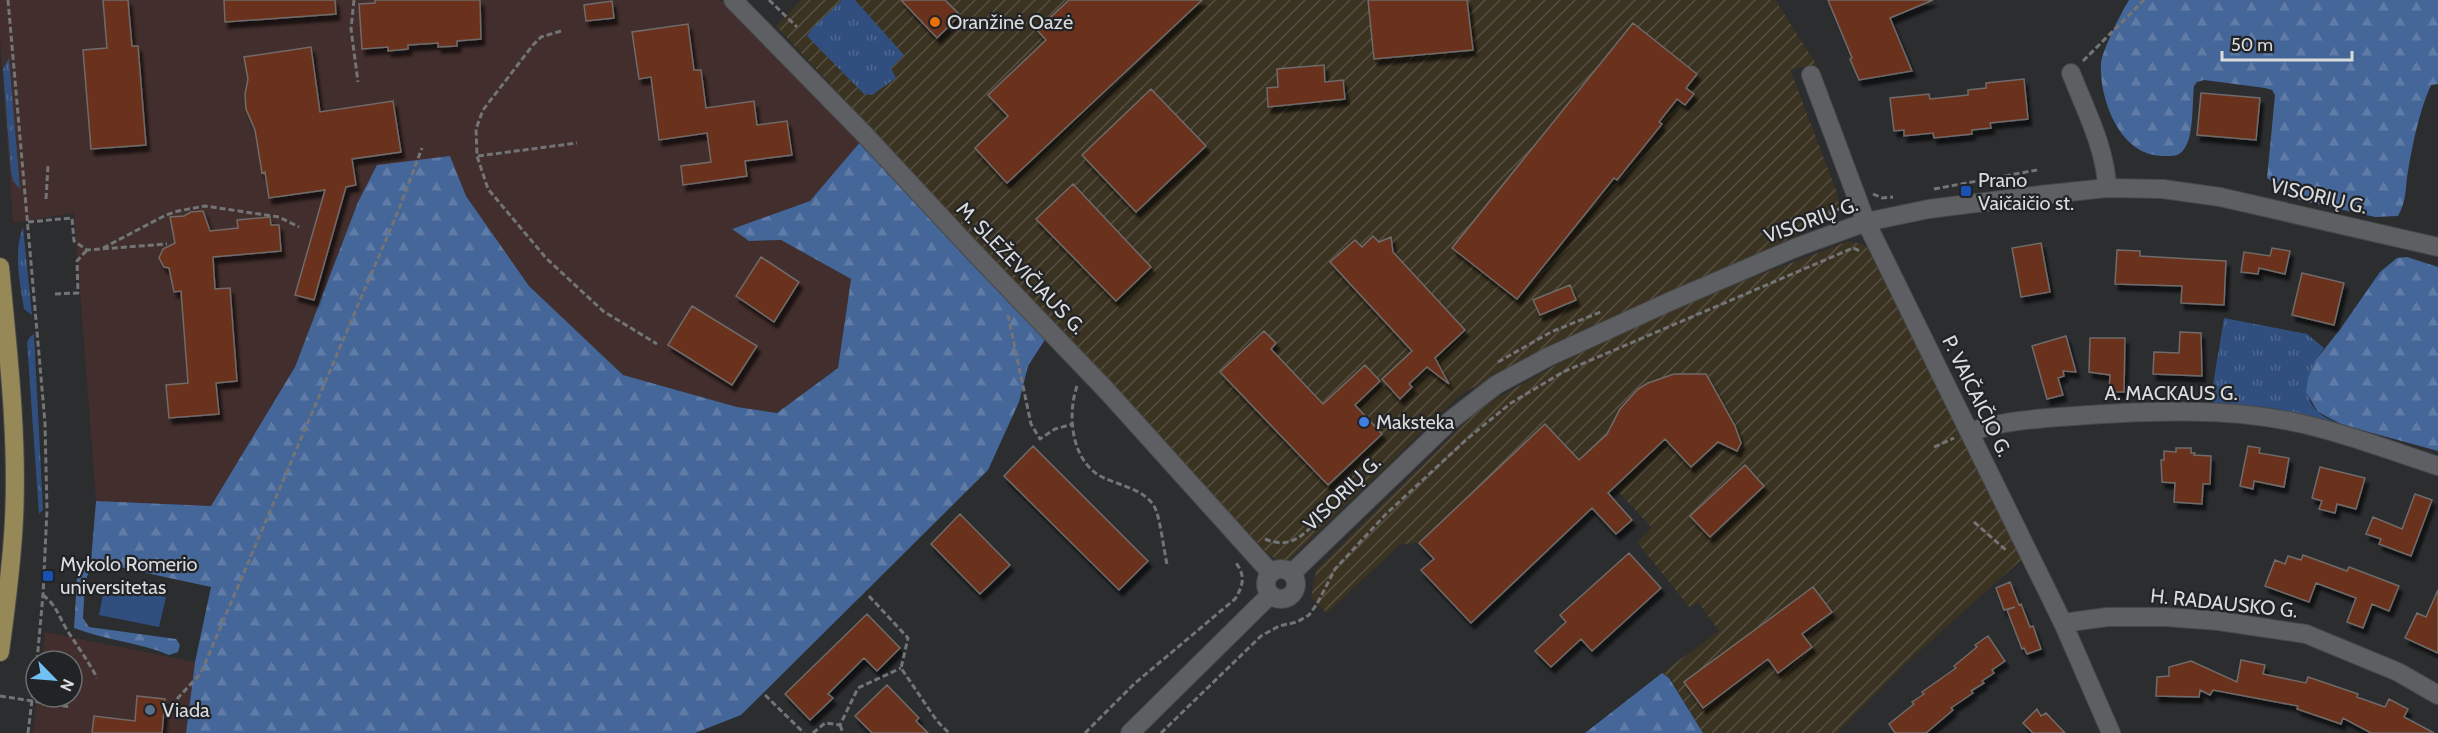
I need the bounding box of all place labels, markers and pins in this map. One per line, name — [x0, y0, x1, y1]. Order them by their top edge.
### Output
place label: Oranžinė Oazė — [947, 10, 1073, 34]
marker: Oranžinė Oazė — [928, 15, 942, 29]
place label: Prano Vaičaičio st. — [1978, 168, 2074, 215]
marker: Prano Vaičaičio st. — [1959, 184, 1973, 198]
place label: Maksteka — [1376, 410, 1455, 434]
marker: Maksteka — [1357, 415, 1371, 429]
place label: Mykolo Romerio universitetas — [60, 552, 198, 599]
marker: Mykolo Romerio universitetas — [41, 569, 55, 583]
place label: Viada — [162, 698, 210, 722]
marker: Viada — [143, 703, 157, 717]

